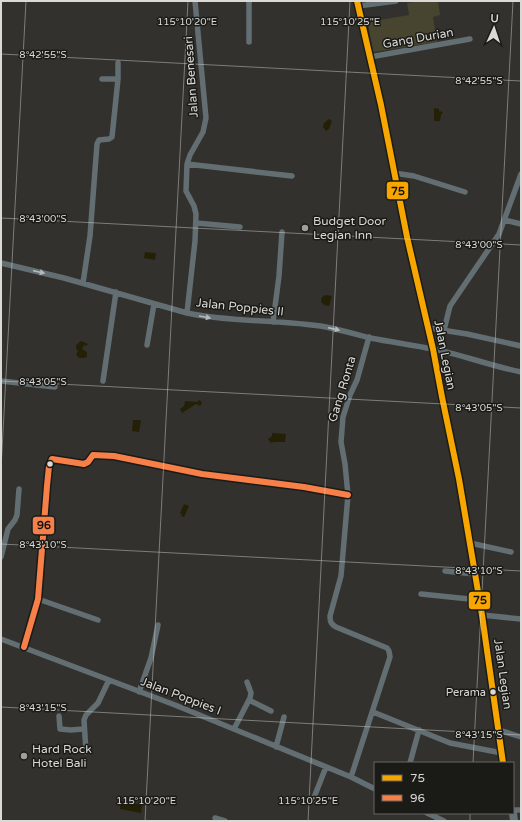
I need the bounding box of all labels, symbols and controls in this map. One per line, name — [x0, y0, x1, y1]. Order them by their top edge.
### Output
north arrow — [474, 8, 514, 48]
text: U — [490, 12, 499, 25]
text: 115°10'20"E — [157, 16, 217, 28]
text: 115°10'25"E — [320, 16, 380, 28]
street label: Gang Durian — [381, 25, 455, 51]
street label: Jalan Benesari — [181, 36, 201, 118]
text: 8°42'55"S — [19, 49, 67, 61]
text: 8°42'55"S — [455, 75, 503, 87]
line badge: 75 — [386, 181, 409, 200]
text: 75 — [391, 185, 405, 198]
text: 8°43'00"S — [19, 213, 67, 225]
place label: Budget Door Legian Inn — [313, 214, 387, 242]
marker: Budget Door Legian Inn — [300, 223, 310, 233]
text: 8°43'00"S — [455, 239, 503, 251]
one-way arrow — [33, 269, 45, 275]
street label: Jalan Poppies II — [195, 295, 285, 319]
one-way arrow — [199, 314, 211, 320]
street label: Jalan Legian — [431, 319, 459, 391]
one-way arrow — [328, 327, 340, 333]
street label: Gang Ronta — [325, 354, 359, 424]
text: 8°43'05"S — [19, 376, 67, 388]
text: 8°43'05"S — [455, 402, 503, 414]
unlabelled marker — [45, 459, 55, 469]
line badge: 96 — [32, 516, 55, 535]
text: 96 — [37, 519, 51, 532]
text: 8°43'10"S — [19, 539, 67, 551]
text: 8°43'10"S — [455, 565, 503, 577]
line badge: 75 — [468, 591, 491, 610]
text: 75 — [473, 594, 487, 607]
street label: Jalan Legian — [491, 638, 515, 710]
street label: Jalan Poppies I — [139, 674, 223, 718]
place label: Perama — [446, 686, 486, 699]
marker: Perama — [488, 687, 498, 697]
text: 8°43'15"S — [19, 702, 67, 714]
text: 8°43'15"S — [455, 729, 503, 741]
place label: Hard Rock Hotel Bali — [32, 742, 92, 770]
marker: Hard Rock Hotel Bali — [19, 751, 29, 761]
legend — [374, 762, 514, 814]
text: 75 — [410, 771, 425, 785]
text: 96 — [410, 791, 425, 805]
text: 115°10'20"E — [116, 795, 176, 807]
text: 115°10'25"E — [278, 795, 338, 807]

